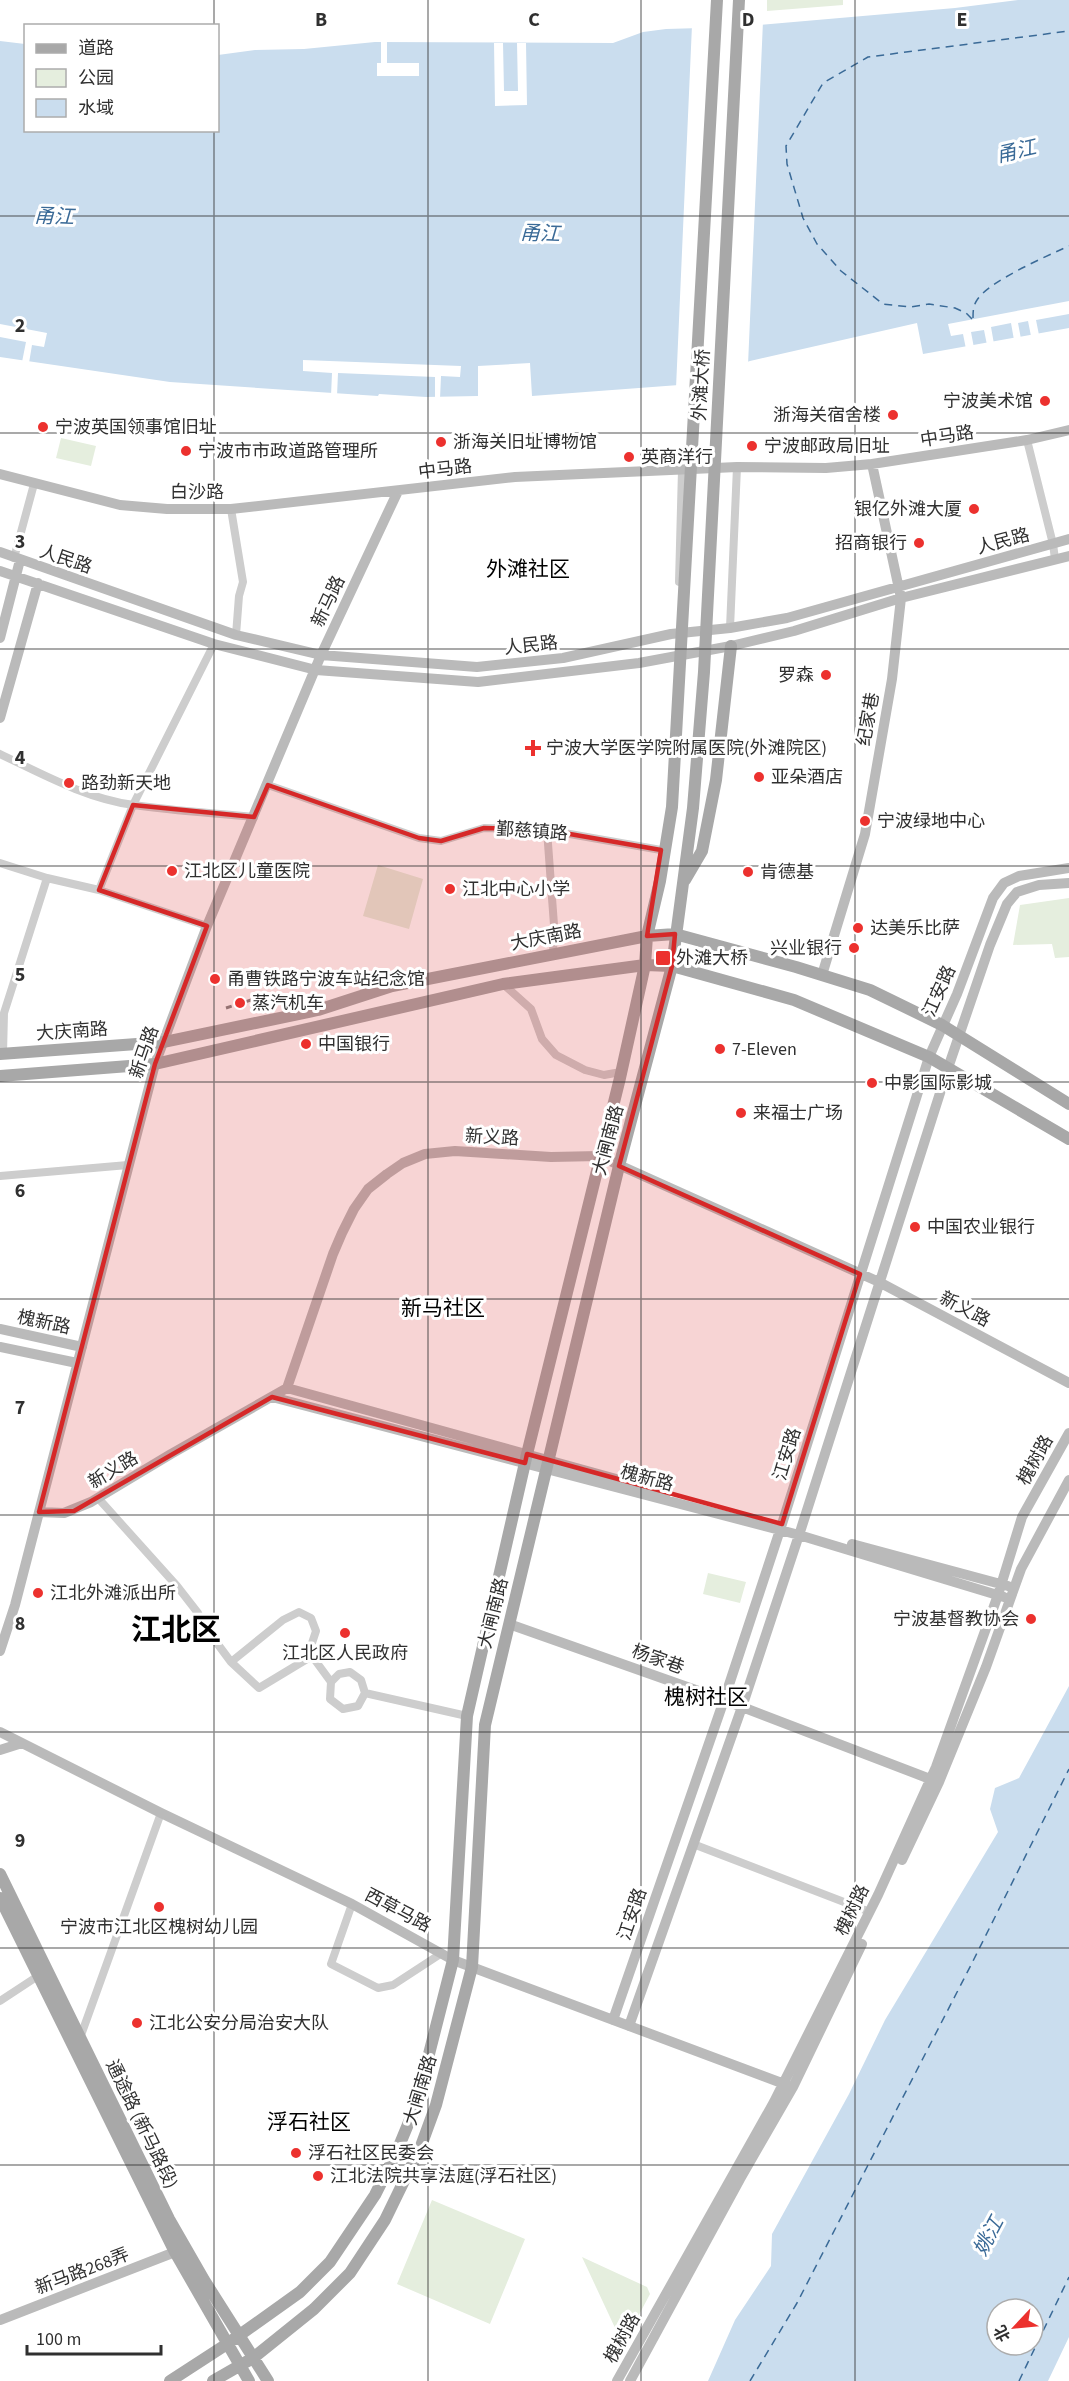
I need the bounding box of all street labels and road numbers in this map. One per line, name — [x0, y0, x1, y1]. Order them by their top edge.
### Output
street label: 外滩大桥 — [687, 348, 716, 422]
street label: 中马路 — [918, 420, 976, 453]
street label: 中马路 — [417, 454, 473, 485]
street label: 白沙路 — [170, 480, 224, 505]
street label: 人民路 — [974, 522, 1032, 561]
street label: 人民路 — [36, 539, 95, 580]
street label: 新马路 — [306, 571, 351, 631]
street label: 人民路 — [503, 630, 559, 661]
street label: 纪家巷 — [851, 690, 885, 748]
street label: 鄞慈镇路 — [495, 817, 569, 846]
street label: 大庆南路 — [508, 918, 584, 957]
street label: 江安路 — [917, 961, 962, 1021]
street label: 大庆南路 — [35, 1017, 109, 1046]
street label: 新马路 — [124, 1023, 165, 1082]
street label: 大闸南路 — [587, 1102, 630, 1178]
street label: 新义路 — [464, 1124, 520, 1151]
street label: 新义路 — [935, 1286, 994, 1333]
street label: 槐新路 — [15, 1305, 73, 1340]
street label: 江安路 — [768, 1425, 807, 1484]
street label: 槐树路 — [1011, 1431, 1059, 1490]
street label: 新义路 — [84, 1446, 143, 1495]
street label: 槐新路 — [618, 1459, 676, 1498]
street label: 大闸南路 — [473, 1575, 514, 1651]
street label: 杨家巷 — [628, 1638, 687, 1680]
street label: 槐树路 — [829, 1880, 876, 1940]
street label: 西草马路 — [360, 1883, 435, 1938]
street label: 江安路 — [612, 1885, 653, 1944]
street label: 大闸南路 — [398, 2052, 443, 2128]
street label: 通途路 (新马路段) — [100, 2056, 184, 2193]
street label: 新马路268弄 — [32, 2242, 133, 2301]
street label: 槐树路 — [598, 2309, 646, 2368]

